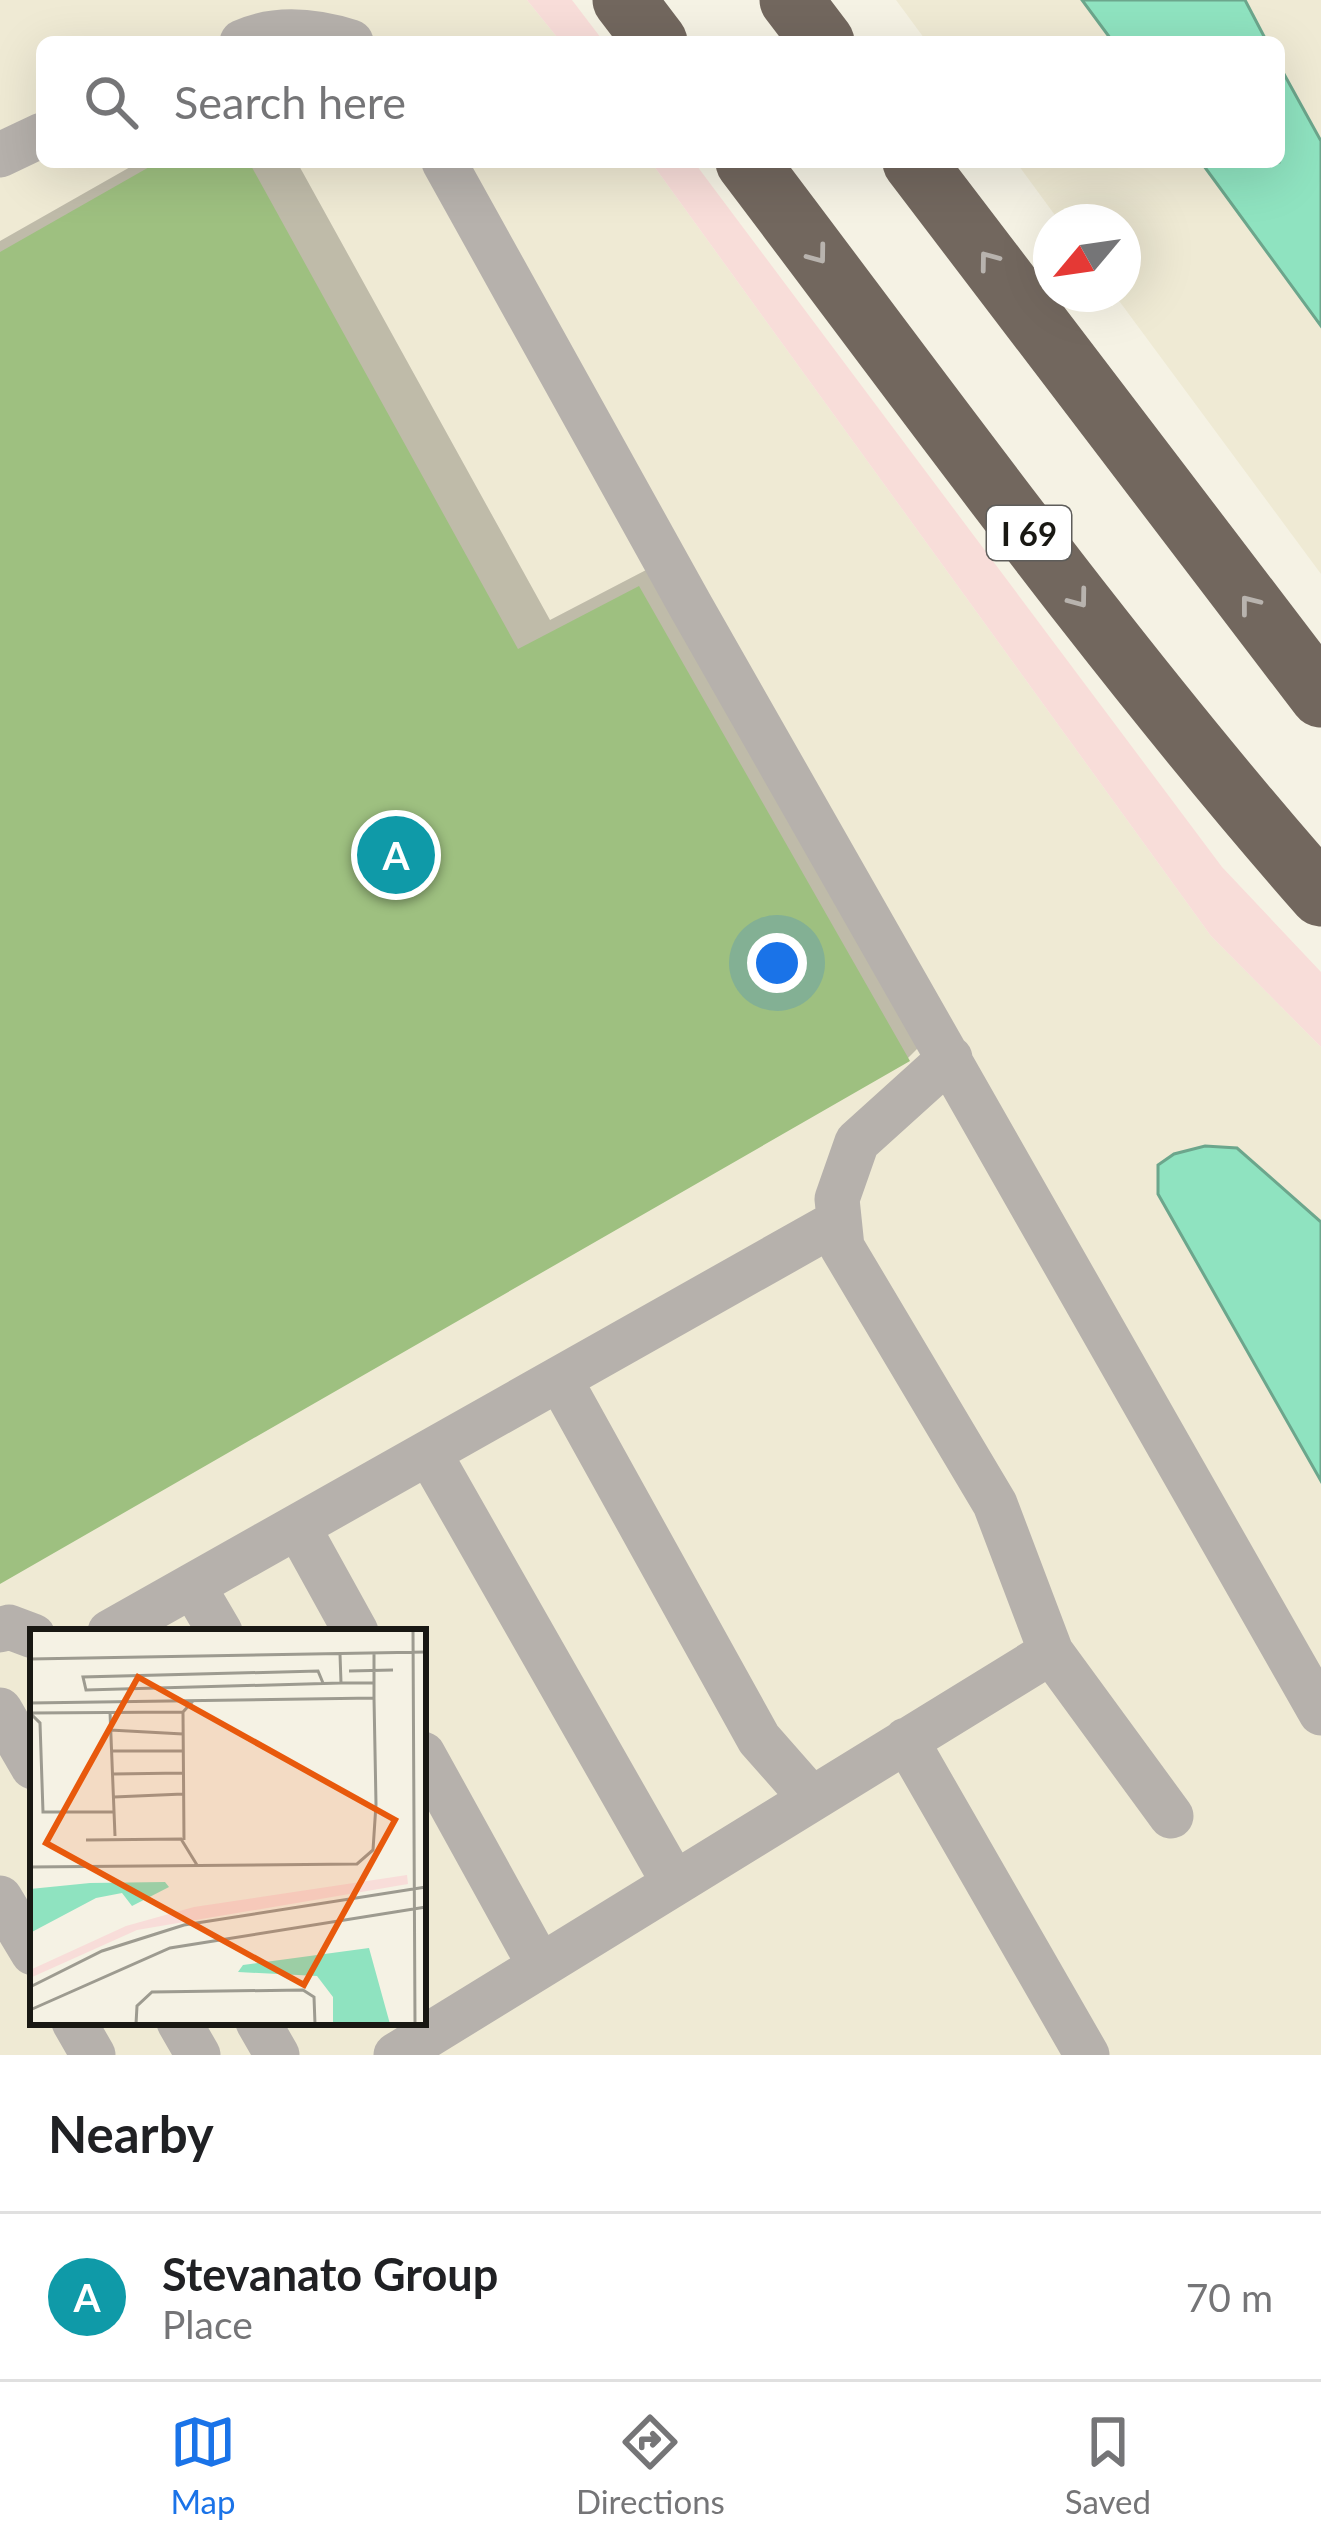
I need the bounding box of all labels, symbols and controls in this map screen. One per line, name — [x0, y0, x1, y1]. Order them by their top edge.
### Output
search box — [36, 36, 1285, 168]
icon: search — [78, 69, 144, 135]
text: Search here — [174, 75, 406, 129]
north arrow — [1033, 204, 1141, 312]
one-way arrow — [803, 242, 825, 263]
one-way arrow — [980, 252, 1002, 273]
road number: I 69 — [987, 506, 1071, 560]
one-way arrow — [1065, 585, 1086, 607]
one-way arrow — [1242, 596, 1263, 618]
pin: A — [357, 810, 435, 900]
your location — [747, 933, 807, 993]
inset map — [30, 1629, 426, 2025]
text: Nearby — [48, 2103, 214, 2164]
text: Stevanato Group — [162, 2247, 498, 2301]
text: A — [73, 2274, 101, 2320]
text: 70 m — [1186, 2274, 1273, 2320]
text: Place — [162, 2301, 253, 2347]
tab: Map — [170, 2409, 236, 2521]
tab: Directions — [576, 2409, 725, 2521]
tab: Saved — [1065, 2409, 1151, 2521]

